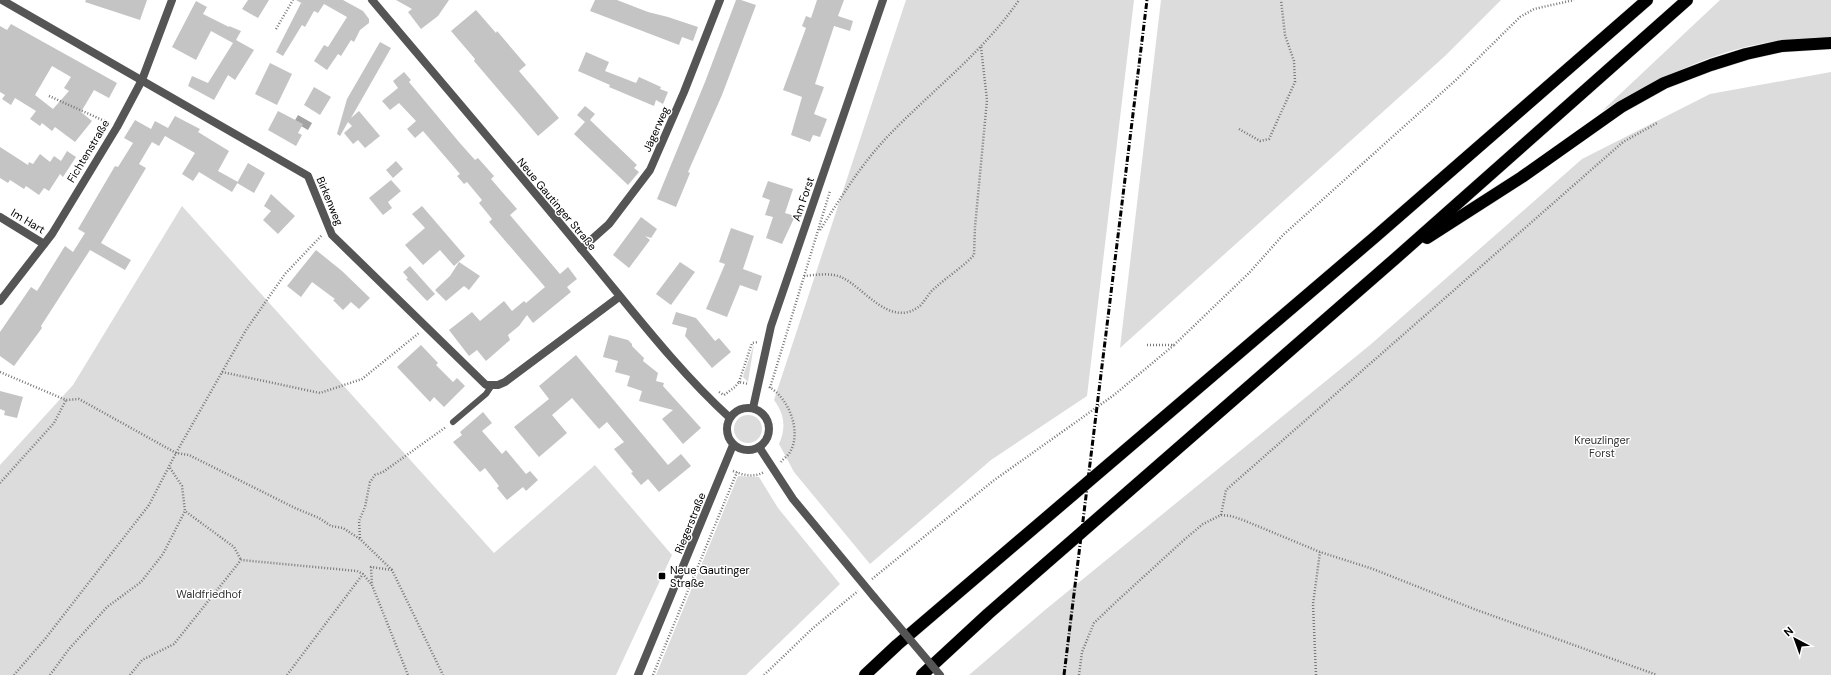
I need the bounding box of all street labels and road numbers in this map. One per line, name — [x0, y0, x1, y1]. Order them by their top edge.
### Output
street label: Jägerweg — [640, 104, 672, 154]
street label: Fichtenstraße — [64, 117, 112, 185]
street label: Neue Gautinger Straße — [514, 155, 600, 253]
street label: Birkenweg — [313, 175, 347, 227]
street label: Am Forst — [789, 175, 817, 223]
street label: Im Hart — [8, 205, 48, 237]
street label: Riegerstraße — [671, 490, 709, 556]

